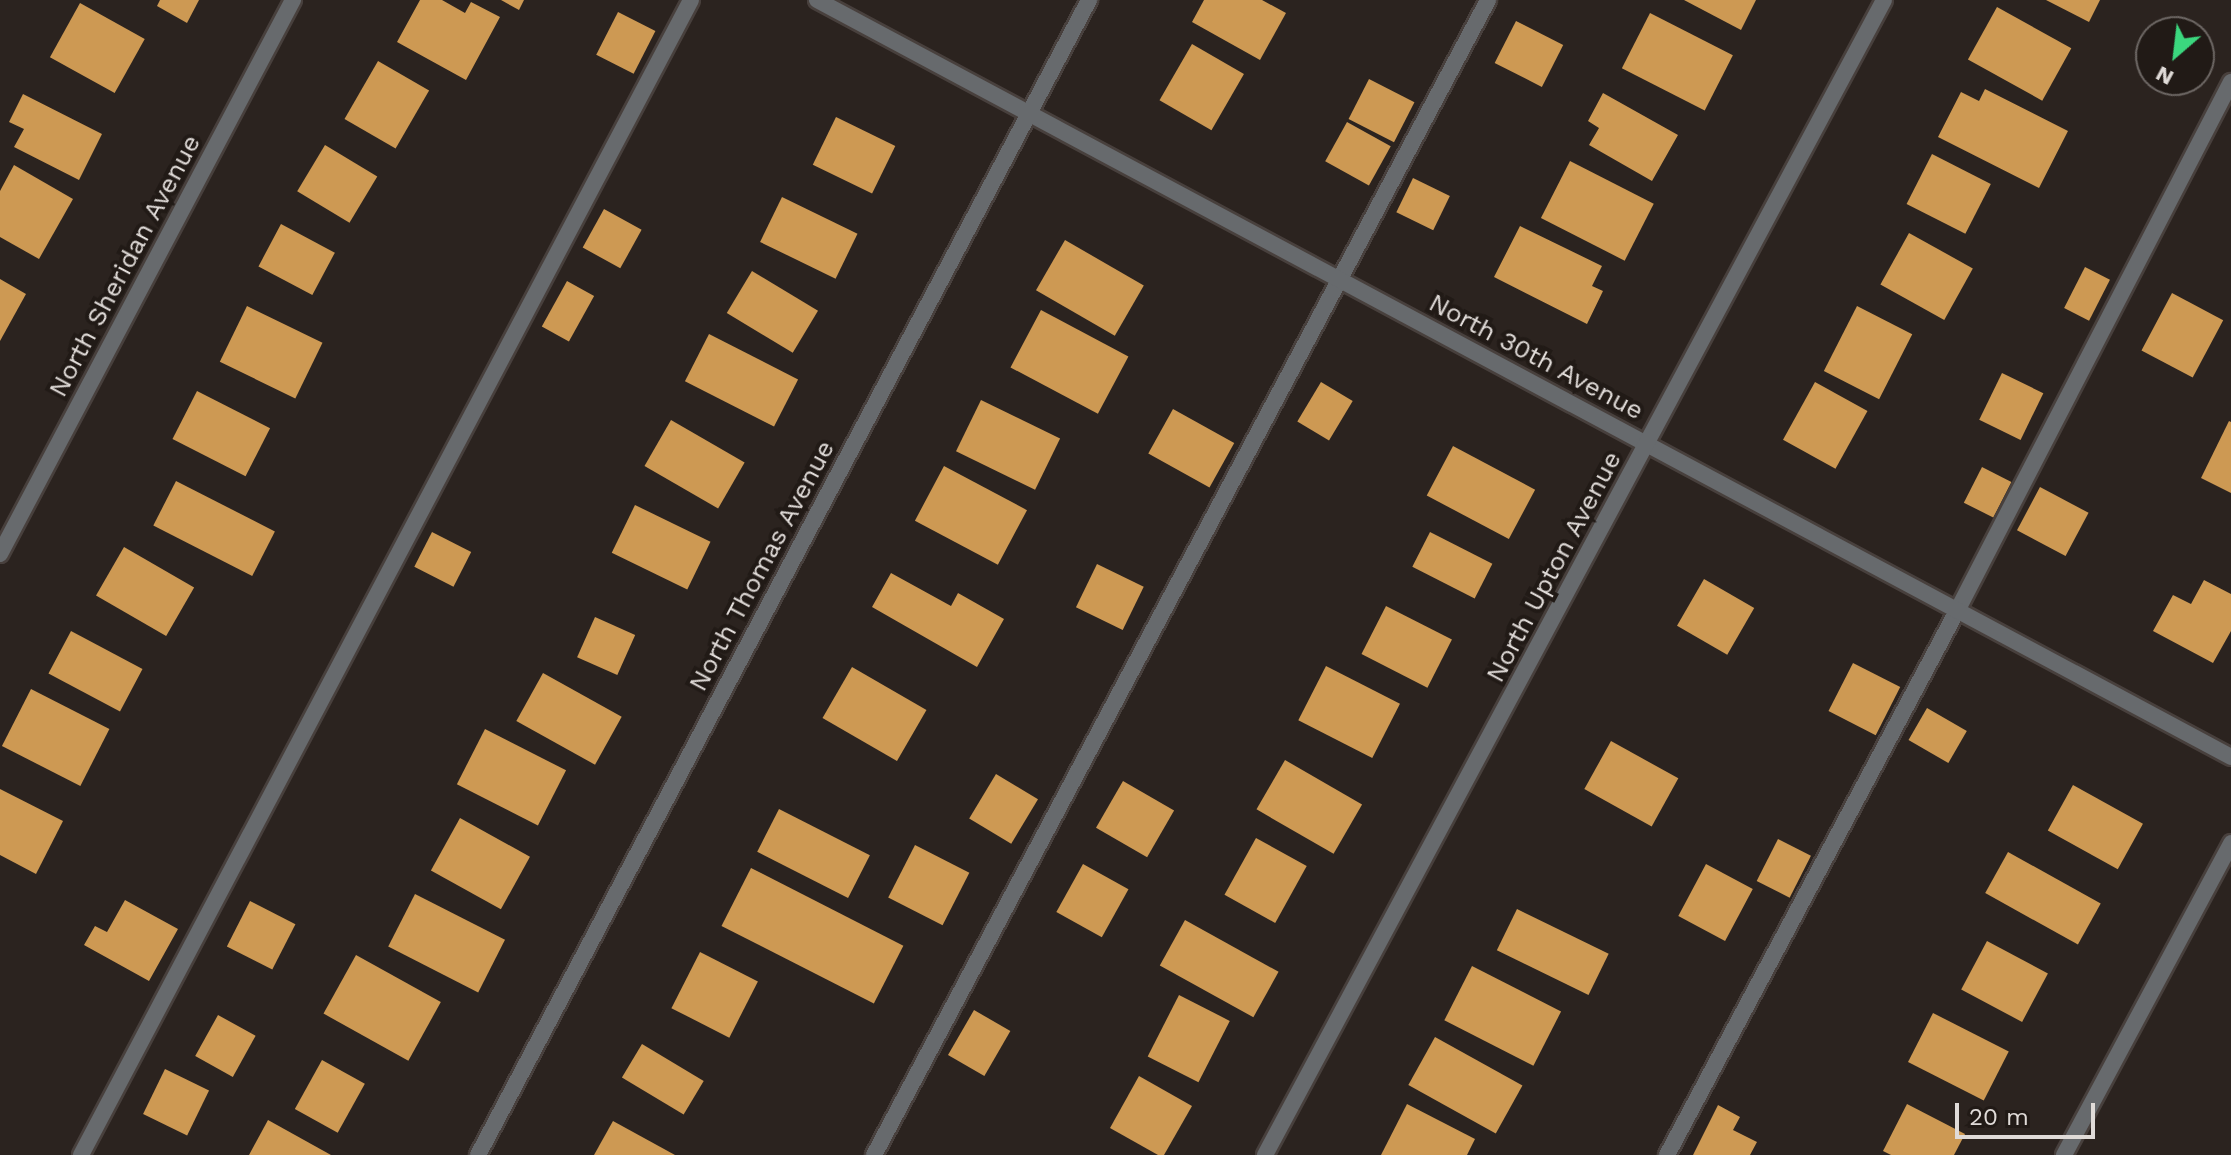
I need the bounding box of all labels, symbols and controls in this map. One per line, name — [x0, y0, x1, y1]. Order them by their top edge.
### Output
north arrow — [2135, 16, 2215, 96]
text: N — [2151, 61, 2178, 91]
street label: North Sheridan Avenue — [42, 129, 208, 403]
street label: North 30th Avenue — [1423, 287, 1649, 427]
street label: North Thomas Avenue — [682, 435, 842, 697]
street label: North Upton Avenue — [1480, 446, 1628, 688]
scale bar — [1959, 1087, 2099, 1137]
text: 20 m — [1969, 1103, 2029, 1131]

